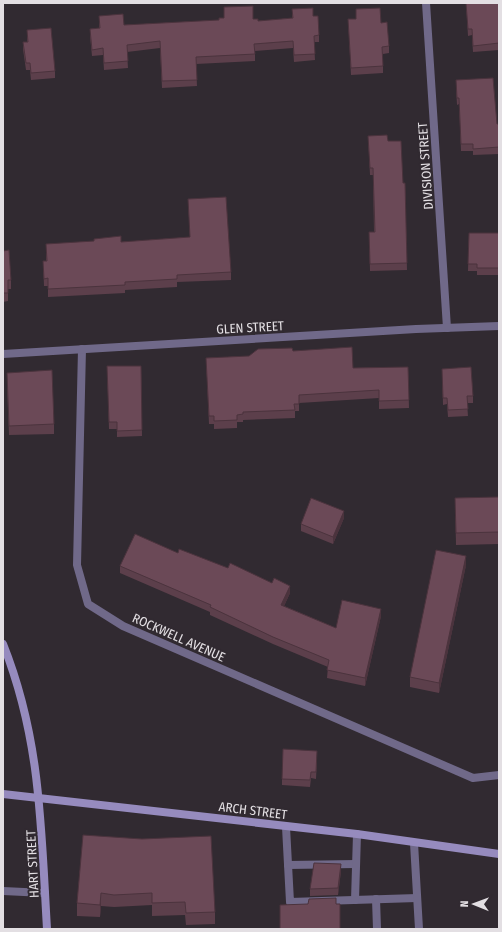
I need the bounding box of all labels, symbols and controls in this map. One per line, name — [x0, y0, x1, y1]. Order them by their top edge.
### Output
street label: DIVISION STREET — [415, 122, 436, 210]
street label: GLEN STREET — [216, 318, 284, 337]
street label: ROCKWELL AVENUE — [130, 610, 228, 665]
street label: ARCH STREET — [218, 799, 288, 822]
street label: HART STREET — [23, 830, 42, 898]
north arrow — [454, 884, 494, 924]
text: N — [458, 900, 471, 907]

